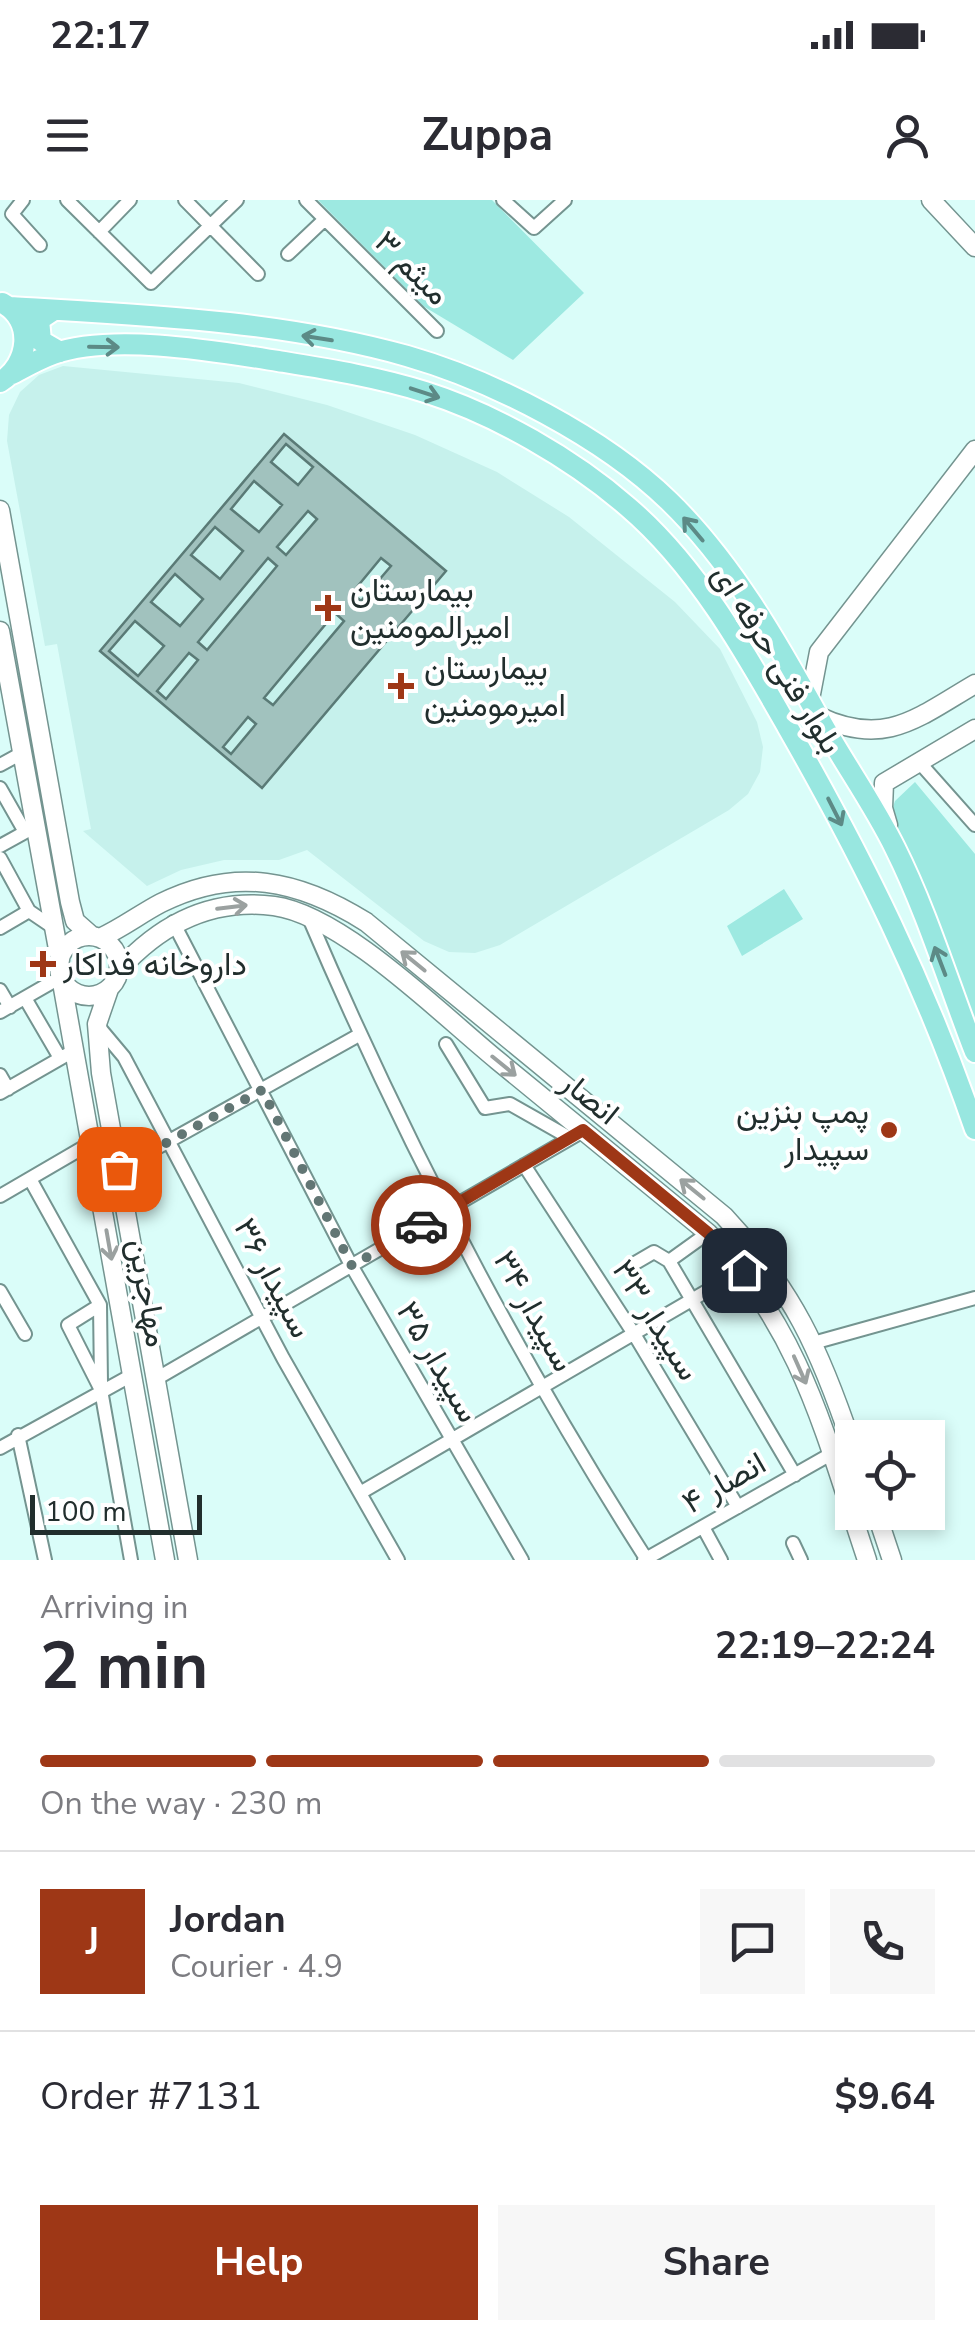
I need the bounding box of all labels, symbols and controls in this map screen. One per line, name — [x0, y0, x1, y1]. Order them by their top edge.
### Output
text: 22:17 — [50, 10, 151, 61]
text: Zuppa — [422, 105, 553, 166]
icon: menu — [40, 108, 95, 163]
icon: person — [880, 108, 935, 163]
street label: میثم ۳ — [365, 221, 459, 315]
one-way arrow — [302, 328, 334, 347]
one-way arrow — [88, 338, 120, 356]
one-way arrow — [408, 386, 440, 404]
one-way arrow — [682, 517, 705, 542]
street label: بلوار فنی حرفه ای — [702, 556, 852, 762]
place label: بیمارستان امیرالمومنین — [350, 569, 510, 649]
marker: بیمارستان امیرالمومنین — [315, 595, 341, 621]
place label: بیمارستان امیرمومنین — [424, 647, 566, 727]
marker: بیمارستان امیرمومنین — [388, 673, 414, 699]
one-way arrow — [826, 797, 845, 827]
one-way arrow — [215, 897, 248, 916]
place label: داروخانه فداکار — [62, 943, 247, 986]
one-way arrow — [929, 946, 947, 977]
one-way arrow — [401, 950, 427, 972]
marker: داروخانه فداکار — [32, 953, 54, 975]
one-way arrow — [491, 1055, 517, 1077]
street label: انصار — [551, 1061, 628, 1135]
place label: پمپ بنزین سپیدار — [736, 1091, 869, 1171]
marker: پمپ بنزین سپیدار — [878, 1119, 900, 1141]
pin — [77, 1127, 162, 1212]
icon: bag — [92, 1142, 147, 1197]
courier — [371, 1175, 471, 1275]
one-way arrow — [679, 1179, 705, 1201]
icon: car — [394, 1198, 449, 1253]
street label: سپیدار ۳۶ — [224, 1211, 322, 1345]
one-way arrow — [100, 1228, 119, 1261]
pin — [702, 1228, 787, 1313]
street label: مهاجرین — [117, 1235, 179, 1351]
street label: سپیدار ۳۴ — [483, 1243, 585, 1379]
icon: home — [717, 1243, 772, 1298]
street label: سپیدار ۳۳ — [602, 1251, 710, 1389]
street label: سپیدار ۳۵ — [386, 1294, 490, 1430]
one-way arrow — [792, 1354, 810, 1385]
map controls — [835, 1420, 945, 1530]
button: locate — [835, 1420, 945, 1530]
street label: انصار ۴ — [674, 1442, 774, 1524]
scale bar — [30, 1490, 202, 1534]
text: 100 m — [45, 1493, 127, 1531]
text: Arriving in — [40, 1586, 188, 1629]
text: 22:19–22:24 — [715, 1620, 935, 1671]
text: 2 min — [40, 1622, 208, 1711]
text: On the way · 230 m — [40, 1782, 322, 1825]
button: chat — [700, 1889, 805, 1994]
button: phone — [830, 1889, 935, 1994]
text: Jordan — [170, 1894, 286, 1945]
text: J — [86, 1916, 99, 1967]
text: Courier · 4.9 — [170, 1945, 343, 1988]
text: Order #7131 — [40, 2071, 262, 2122]
text: $9.64 — [834, 2071, 935, 2122]
button: Help — [40, 2205, 478, 2320]
button: Share — [498, 2205, 935, 2320]

